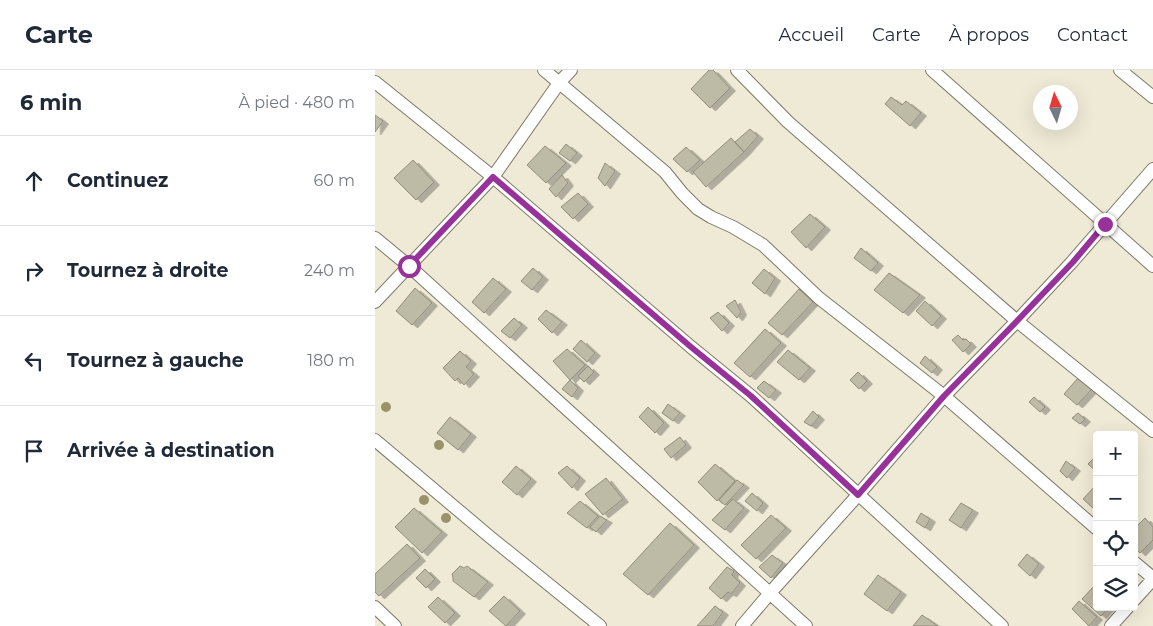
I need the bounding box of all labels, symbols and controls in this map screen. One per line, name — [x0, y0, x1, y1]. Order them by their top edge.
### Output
text: Carte — [25, 20, 93, 49]
text: Accueil — [779, 24, 844, 46]
text: Carte — [872, 24, 921, 46]
text: À propos — [949, 24, 1029, 46]
text: Contact — [1057, 24, 1128, 46]
north arrow — [1033, 85, 1078, 130]
text: 6 min — [20, 90, 82, 115]
text: À pied · 480 m — [239, 93, 355, 112]
icon: ahead — [20, 167, 48, 195]
text: Continuez — [67, 169, 168, 192]
text: 60 m — [313, 171, 355, 190]
route end — [1094, 213, 1117, 236]
route start — [398, 255, 421, 278]
icon: right — [20, 257, 48, 285]
text: Tournez à droite — [67, 259, 228, 282]
text: 240 m — [304, 261, 355, 280]
icon: left — [20, 347, 48, 375]
text: Tournez à gauche — [67, 349, 244, 372]
text: 180 m — [307, 351, 355, 370]
map controls — [1093, 431, 1138, 611]
button: + — [1093, 431, 1138, 476]
icon: arrive — [20, 437, 48, 465]
text: Arrivée à destination — [67, 439, 275, 462]
button: − — [1093, 476, 1138, 521]
button: locate — [1093, 521, 1138, 566]
button: layers — [1093, 566, 1138, 611]

